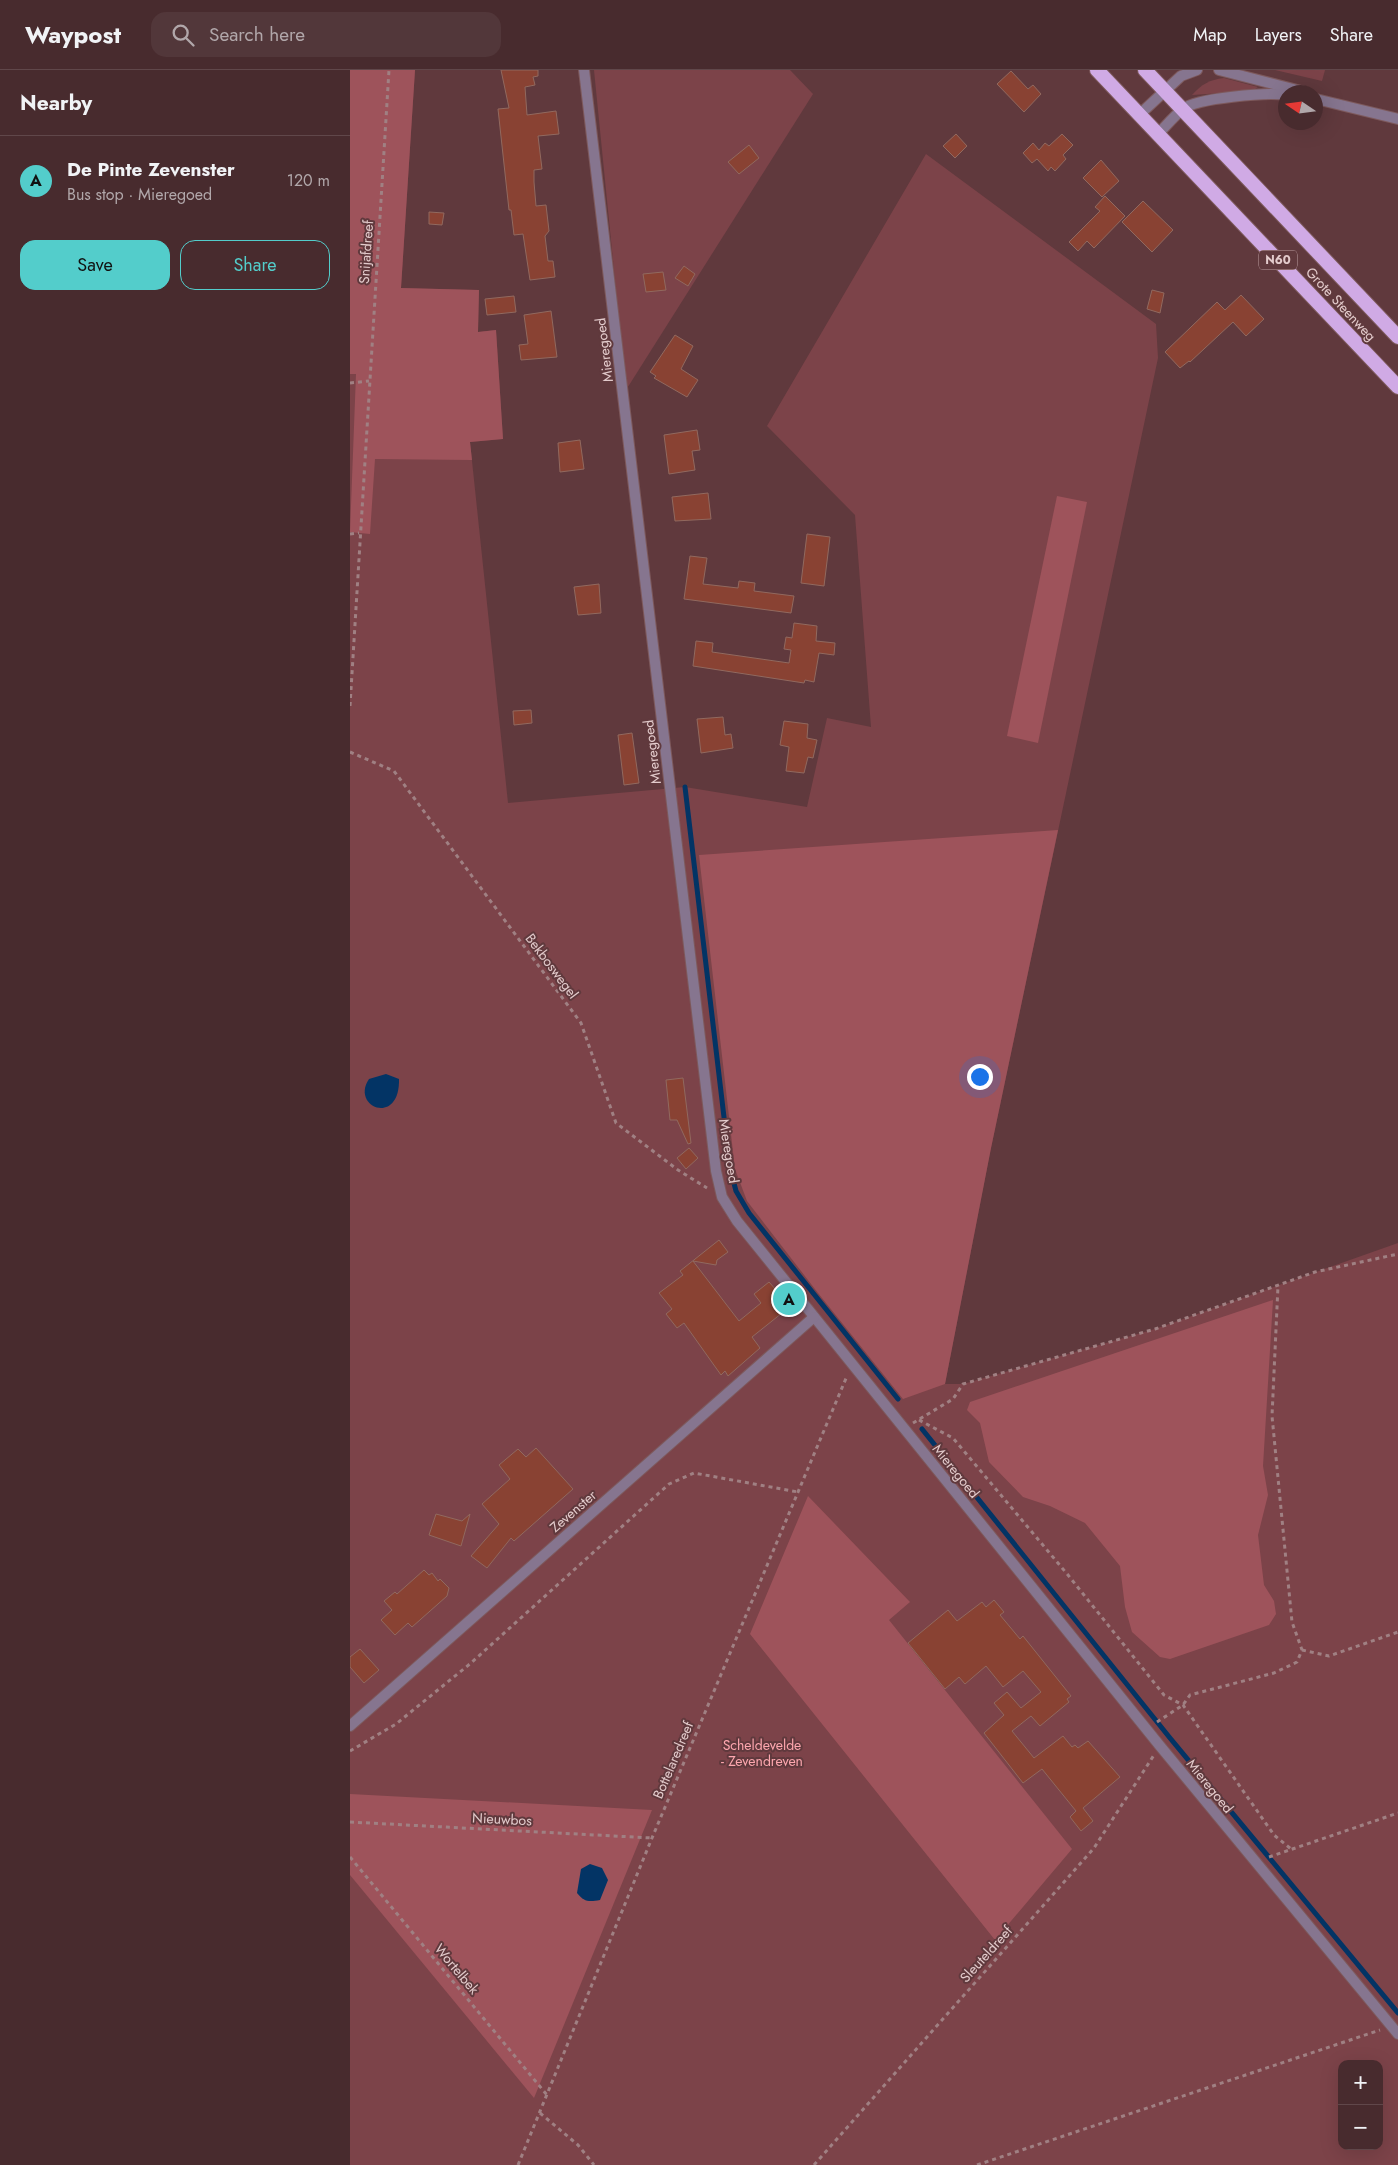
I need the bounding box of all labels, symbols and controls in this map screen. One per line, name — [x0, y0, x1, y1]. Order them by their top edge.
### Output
search box — [151, 12, 501, 57]
text: Waypost — [25, 17, 121, 52]
icon: search — [169, 21, 197, 49]
text: Search here — [209, 21, 305, 48]
text: Map — [1193, 22, 1227, 48]
text: Layers — [1255, 22, 1302, 48]
text: Share — [1330, 22, 1373, 48]
north arrow — [1278, 85, 1323, 130]
text: Nearby — [20, 88, 92, 118]
text: De Pinte Zevenster — [67, 156, 235, 183]
text: A — [30, 169, 42, 192]
text: 120 m — [287, 169, 330, 192]
text: Bus stop · Mieregoed — [67, 183, 212, 206]
street label: Snijafdreef — [354, 218, 378, 285]
button: Save — [20, 240, 170, 290]
button: Share — [180, 240, 330, 290]
road number: N60 — [1259, 250, 1297, 270]
street label: Grote Steenweg — [1301, 262, 1381, 346]
street label: Mieregoed — [590, 317, 618, 383]
street label: Mieregoed — [638, 719, 666, 785]
street label: Bekboswegel — [521, 929, 583, 1003]
your location — [967, 1064, 993, 1090]
street label: Mieregoed — [714, 1117, 744, 1185]
pin: A — [773, 1280, 805, 1318]
street label: Mieregoed — [928, 1440, 984, 1502]
street label: Zevenster — [545, 1485, 601, 1537]
street label: Bottelaredreef — [648, 1717, 699, 1802]
park label: Scheldevelde - Zevendreven — [721, 1735, 803, 1771]
street label: Mieregoed — [1182, 1755, 1238, 1817]
street label: Nieuwbos — [472, 1807, 533, 1831]
street label: Sleuteldreef — [955, 1920, 1018, 1987]
street label: Wortelbek — [430, 1939, 485, 1999]
map controls — [1338, 2060, 1383, 2150]
button: + — [1338, 2060, 1383, 2105]
button: − — [1338, 2105, 1383, 2150]

